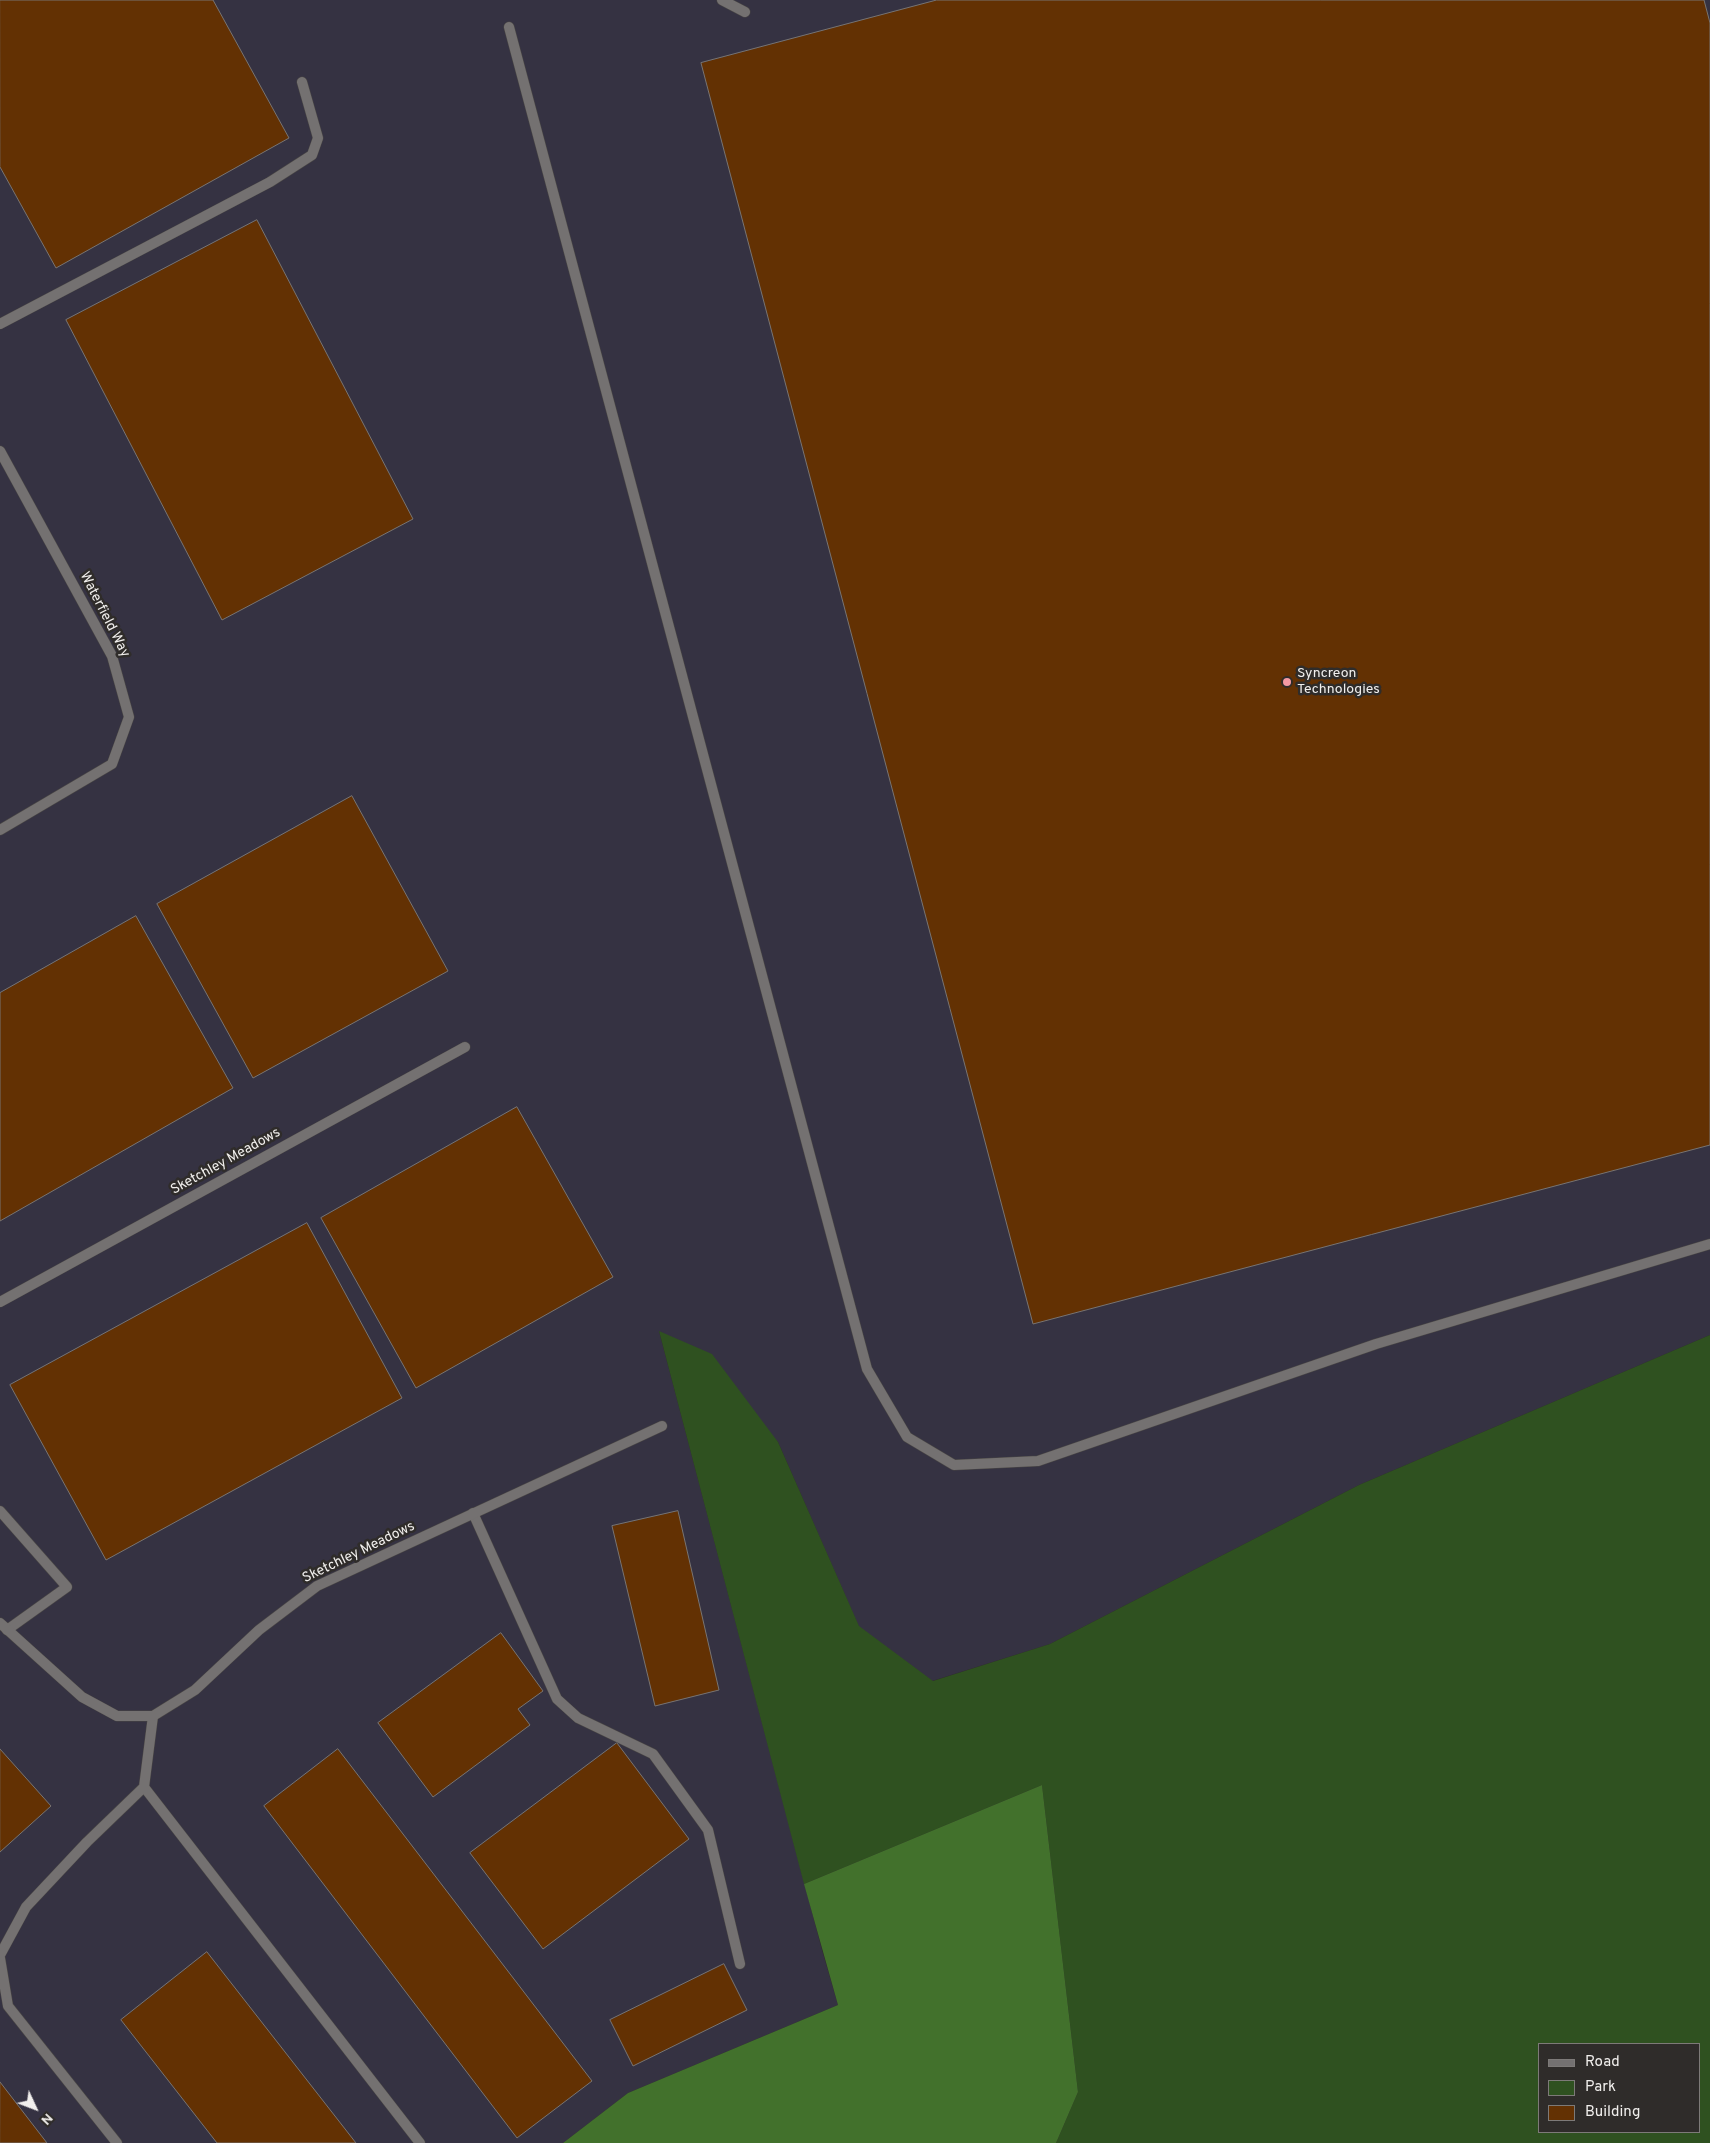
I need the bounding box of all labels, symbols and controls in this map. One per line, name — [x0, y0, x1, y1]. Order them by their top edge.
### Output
street label: Waterfield Way — [75, 569, 133, 661]
place label: Syncreon Technologies — [1297, 666, 1380, 699]
marker: Syncreon Technologies — [1281, 676, 1293, 688]
street label: Sketchley Meadows — [168, 1125, 284, 1199]
street label: Sketchley Meadows — [300, 1519, 418, 1587]
legend — [1538, 2043, 1700, 2133]
text: Road — [1585, 2053, 1620, 2072]
text: Park — [1585, 2078, 1616, 2097]
north arrow — [10, 2083, 60, 2133]
text: Building — [1585, 2103, 1640, 2122]
text: N — [37, 2109, 56, 2128]

